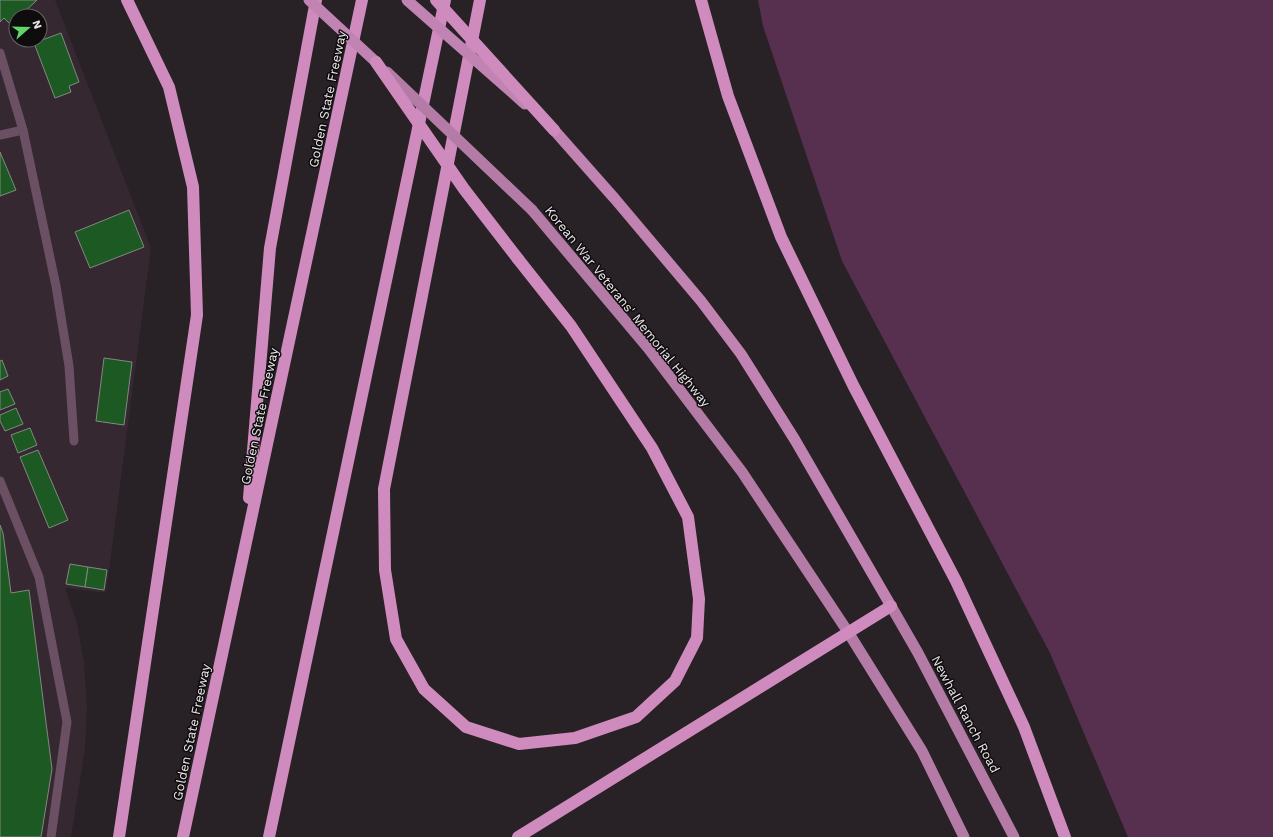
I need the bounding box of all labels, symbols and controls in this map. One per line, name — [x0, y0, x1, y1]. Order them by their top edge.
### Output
north arrow — [8, 8, 48, 48]
text: N — [29, 19, 44, 31]
street label: Golden State Freeway — [306, 29, 349, 169]
street label: Korean War Veterans' Memorial Highway — [542, 203, 714, 410]
street label: Golden State Freeway — [238, 346, 281, 486]
street label: Newhall Ranch Road — [928, 653, 1003, 775]
street label: Golden State Freeway — [170, 662, 213, 802]

